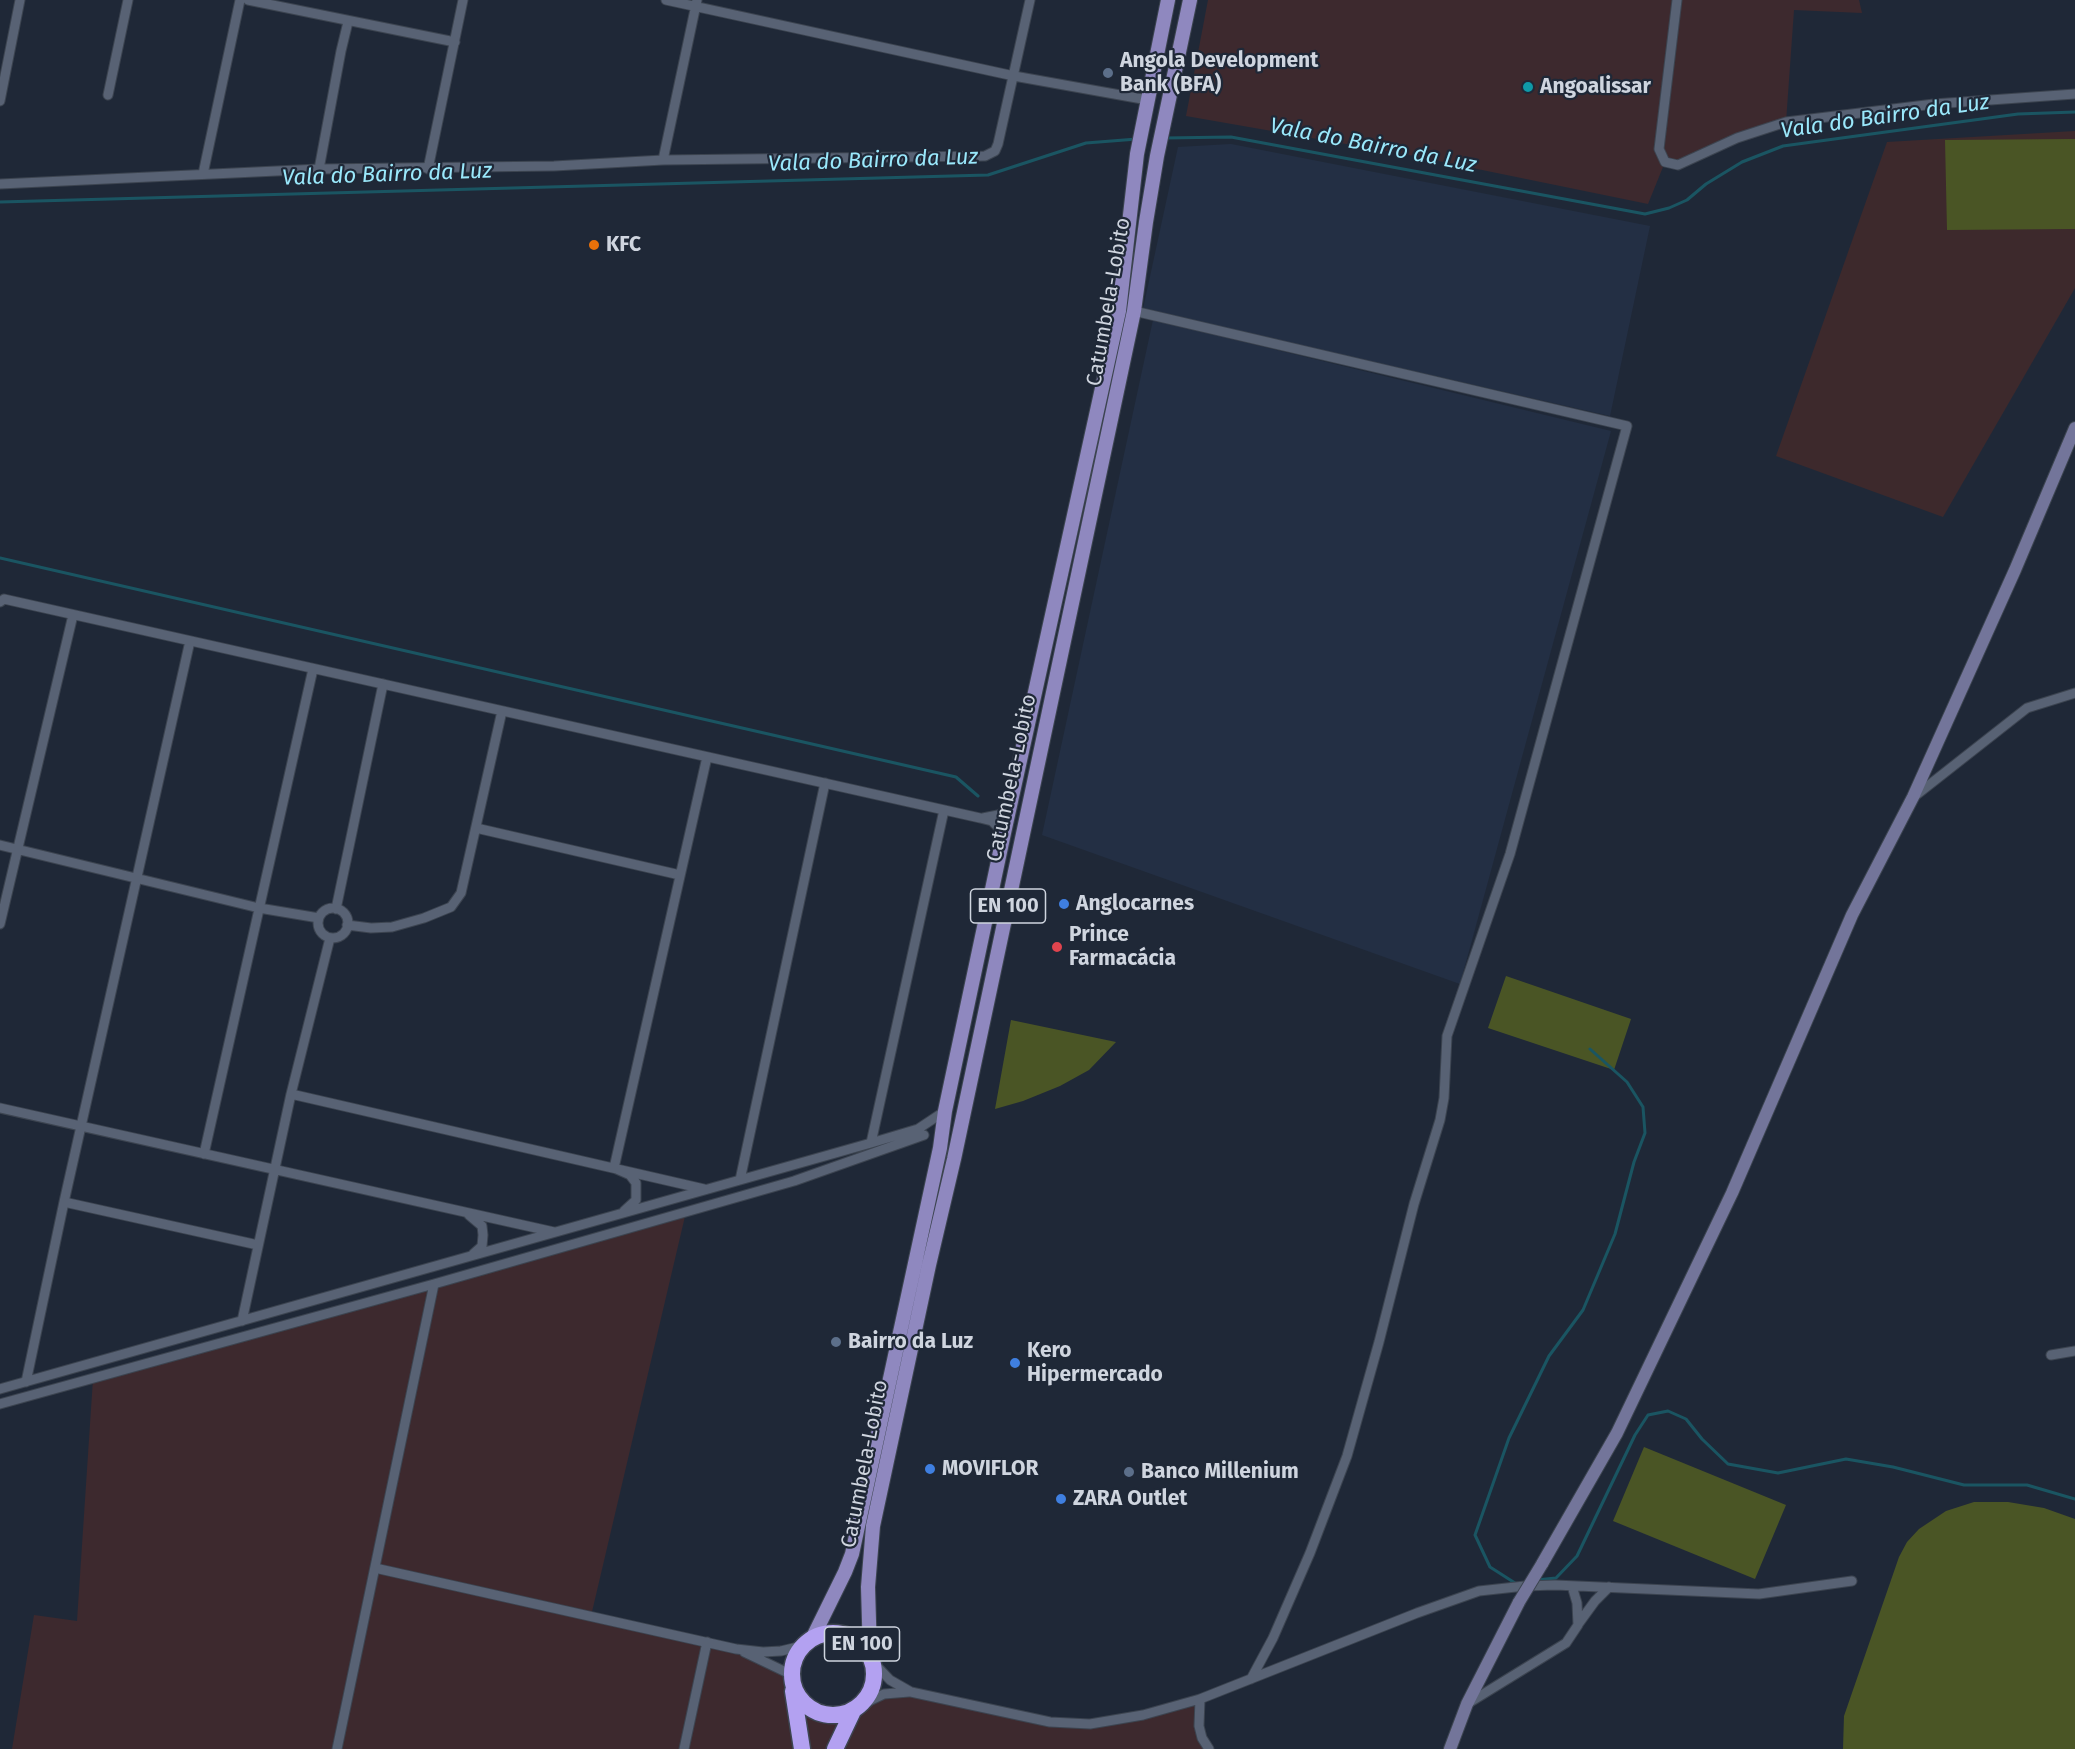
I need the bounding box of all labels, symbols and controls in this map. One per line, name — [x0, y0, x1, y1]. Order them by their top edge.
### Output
place label: Angola Development Bank (BFA) — [1120, 48, 1318, 98]
marker: Angola Development Bank (BFA) — [1101, 66, 1115, 80]
place label: Angoalissar — [1540, 74, 1651, 100]
marker: Angoalissar — [1521, 80, 1535, 94]
water label: Vala do Bairro da Luz — [1779, 89, 1991, 145]
water label: Vala do Bairro da Luz — [1267, 113, 1479, 179]
water label: Vala do Bairro da Luz — [768, 144, 978, 178]
water label: Vala do Bairro da Luz — [282, 158, 492, 192]
street label: Catumbela-Lobito — [1082, 216, 1136, 388]
place label: KFC — [606, 232, 641, 258]
marker: KFC — [587, 238, 601, 252]
street label: Catumbela-Lobito — [982, 692, 1042, 864]
road number: EN 100 — [970, 889, 1046, 923]
place label: Anglocarnes — [1076, 891, 1194, 917]
marker: Anglocarnes — [1057, 897, 1071, 911]
place label: Prince Farmacácia — [1069, 922, 1176, 972]
marker: Prince Farmacácia — [1050, 940, 1064, 954]
place label: Bairro da Luz — [848, 1329, 973, 1355]
marker: Bairro da Luz — [829, 1335, 843, 1349]
place label: Kero Hipermercado — [1027, 1338, 1163, 1388]
marker: Kero Hipermercado — [1008, 1356, 1022, 1370]
street label: Catumbela-Lobito — [836, 1378, 894, 1550]
place label: MOVIFLOR — [942, 1456, 1038, 1482]
place label: Banco Millenium — [1141, 1459, 1299, 1485]
marker: MOVIFLOR — [923, 1462, 937, 1476]
marker: Banco Millenium — [1122, 1465, 1136, 1479]
place label: ZARA Outlet — [1073, 1486, 1187, 1512]
marker: ZARA Outlet — [1054, 1492, 1068, 1506]
road number: EN 100 — [824, 1627, 900, 1661]

